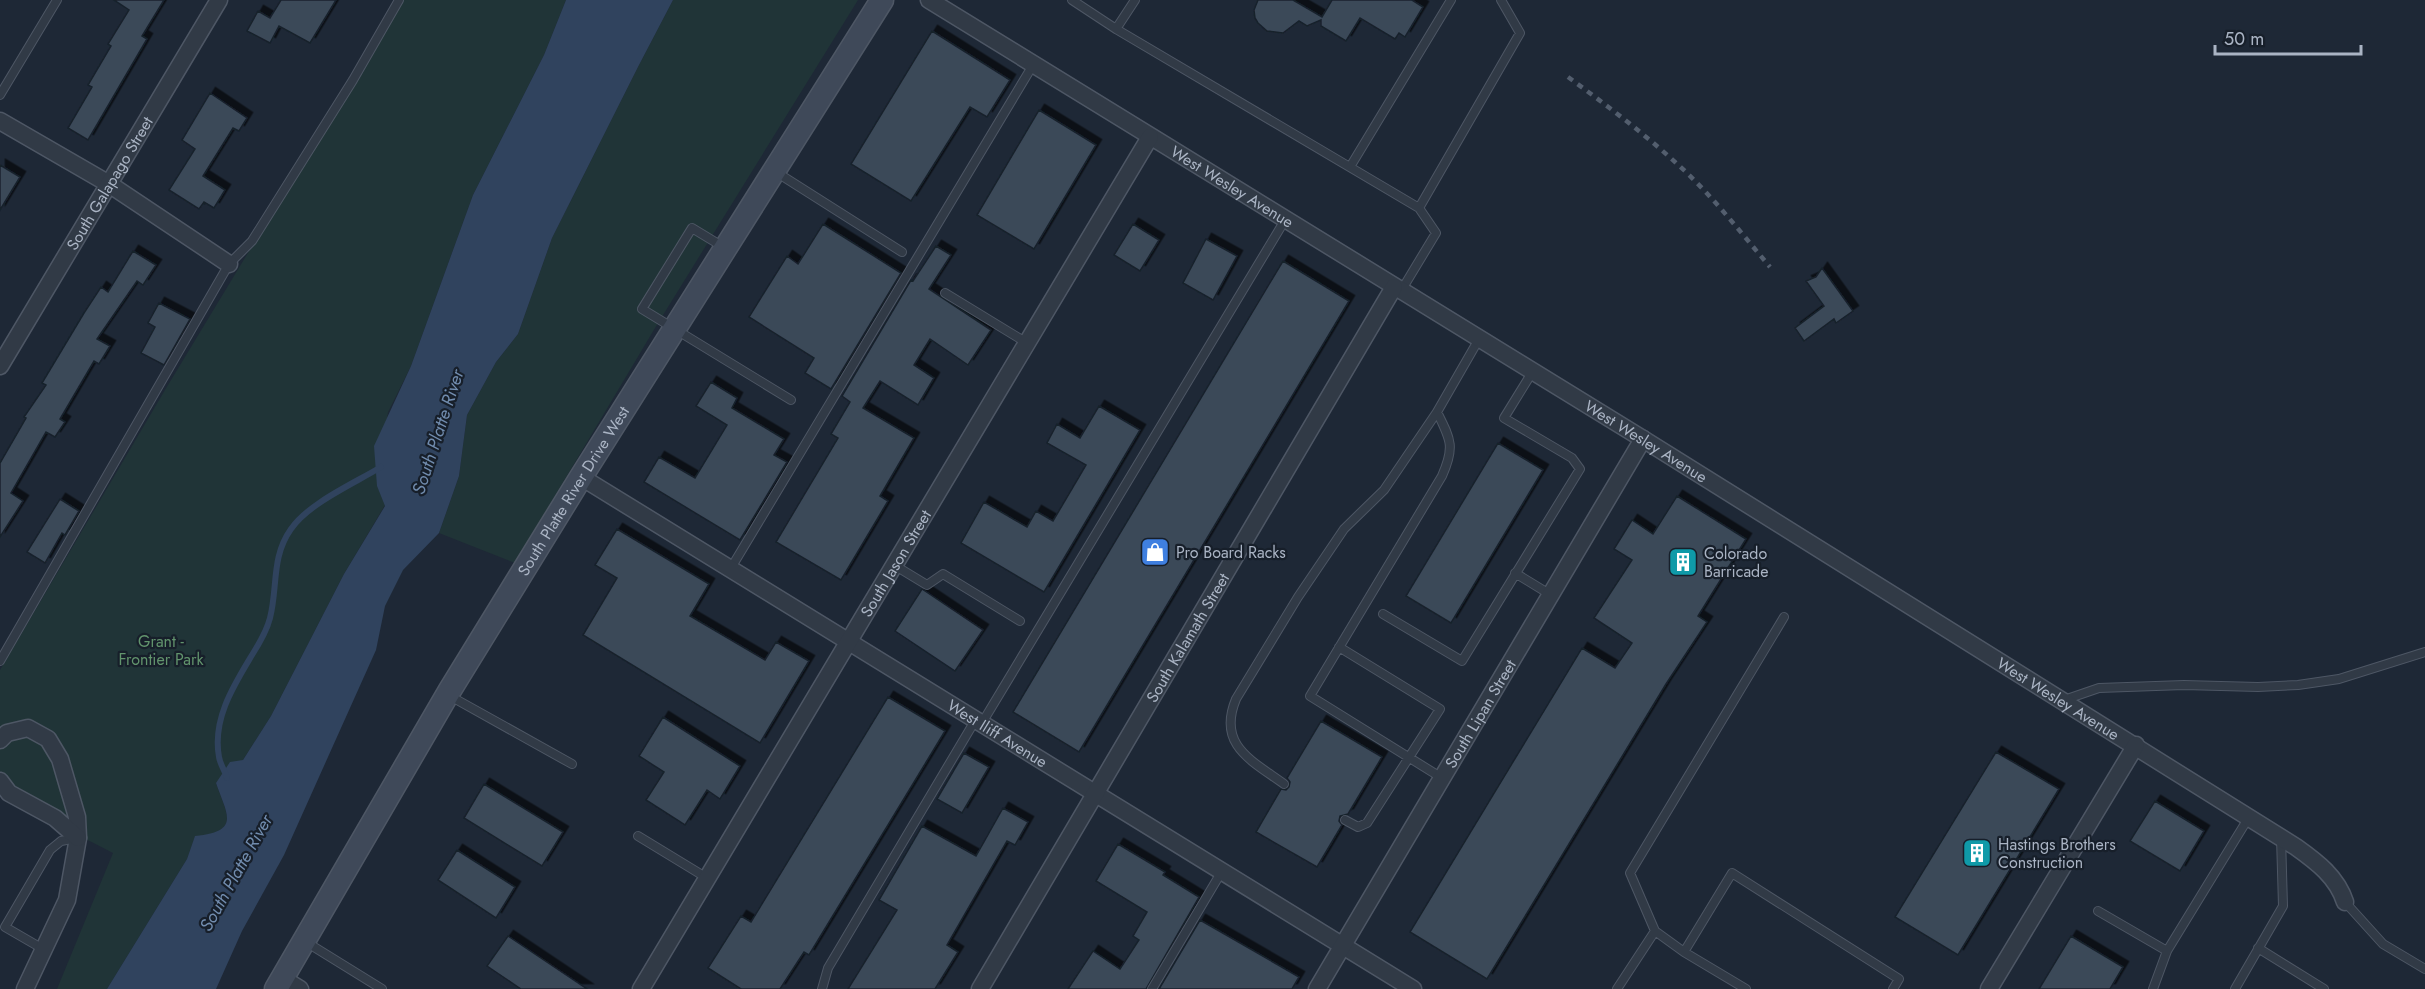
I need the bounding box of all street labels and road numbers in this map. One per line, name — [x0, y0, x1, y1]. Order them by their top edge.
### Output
street label: South Galapago Street — [60, 112, 158, 254]
street label: West Wesley Avenue — [1166, 140, 1298, 233]
street label: West Wesley Avenue — [1580, 394, 1712, 488]
street label: South Platte River Drive West — [511, 401, 635, 580]
street label: South Jason Street — [854, 505, 936, 621]
street label: South Kalamath Street — [1140, 568, 1234, 707]
street label: West Wesley Avenue — [1993, 652, 2124, 746]
street label: South Lipan Street — [1439, 655, 1521, 772]
street label: West Iliff Avenue — [943, 694, 1052, 773]

